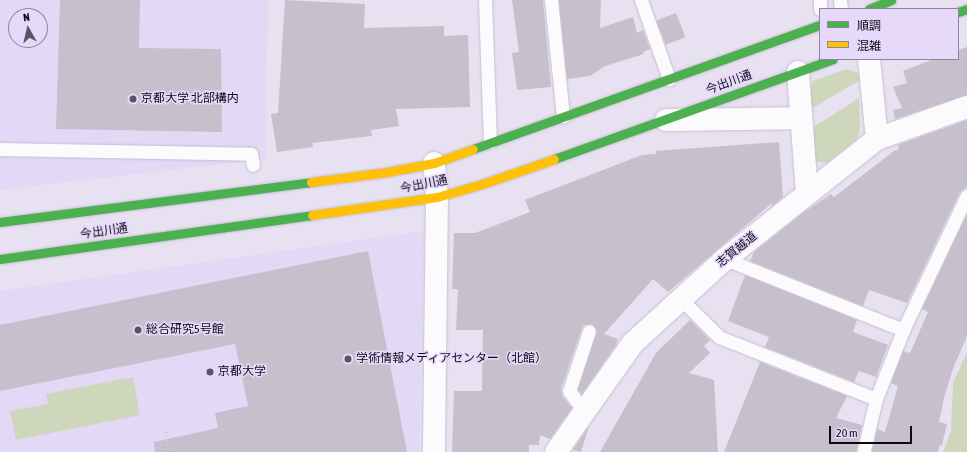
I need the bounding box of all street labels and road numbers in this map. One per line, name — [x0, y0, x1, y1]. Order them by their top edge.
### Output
street label: 今出川通 — [704, 68, 754, 98]
street label: 今出川通 — [399, 173, 449, 197]
street label: 今出川通 — [79, 222, 129, 242]
street label: 志賀越道 — [714, 229, 760, 271]

